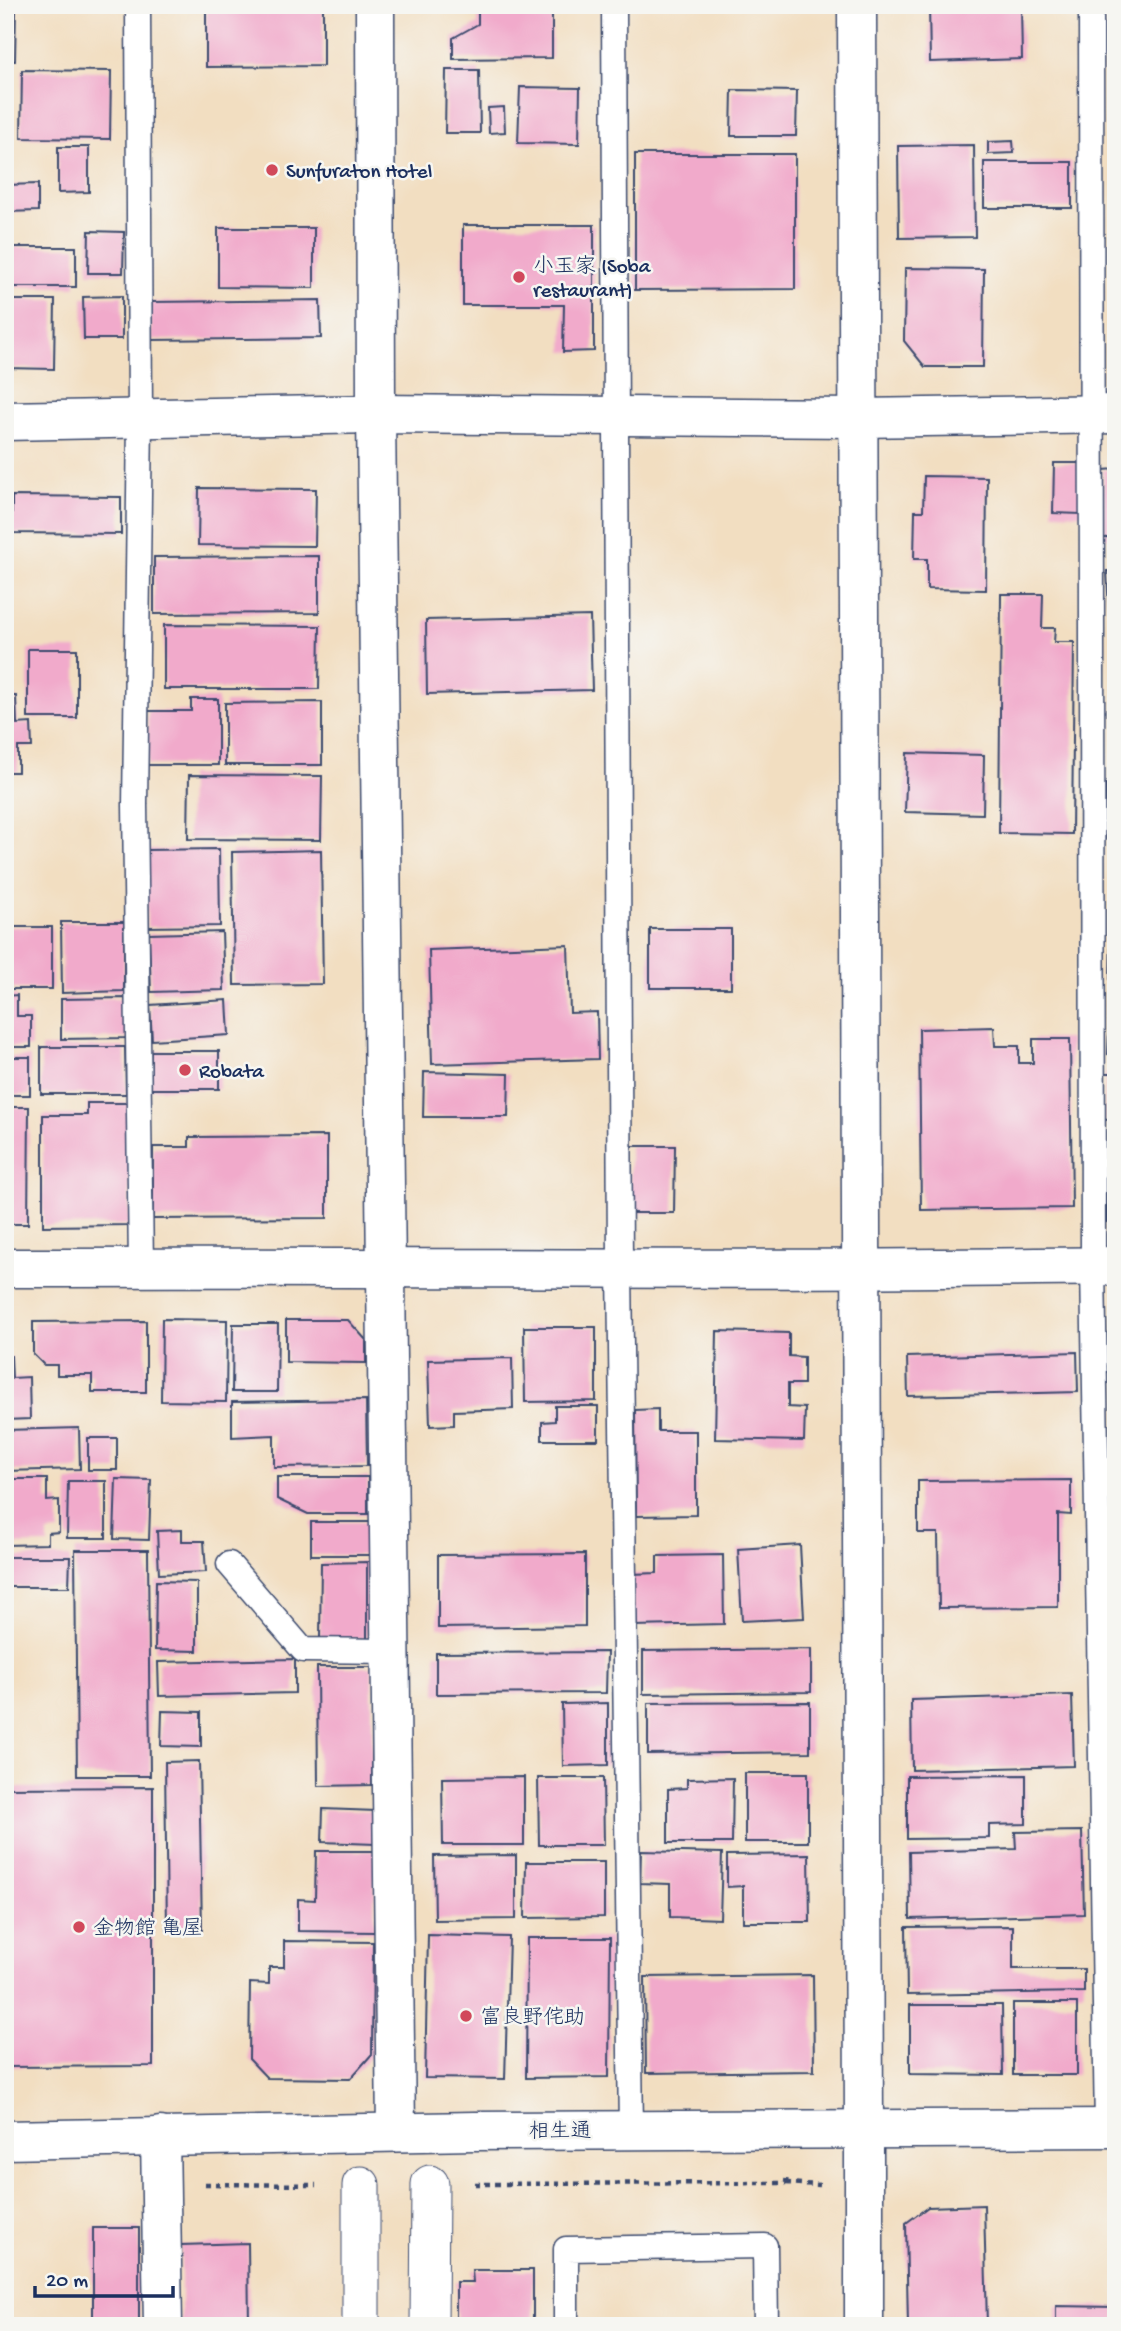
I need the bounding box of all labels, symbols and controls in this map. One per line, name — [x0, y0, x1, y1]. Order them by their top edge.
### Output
place label: Sunfuraton Hotel — [286, 161, 432, 186]
marker: Sunfuraton Hotel — [264, 162, 280, 178]
place label: 小玉家 (Soba restaurant) — [533, 254, 652, 305]
marker: 小玉家 (Soba restaurant) — [511, 269, 527, 285]
place label: Robata — [199, 1061, 265, 1086]
marker: Robata — [177, 1062, 193, 1078]
place label: 金物館 亀屋 — [93, 1917, 203, 1943]
marker: 金物館 亀屋 — [71, 1919, 87, 1935]
place label: 富良野侘助 — [480, 2005, 585, 2032]
marker: 富良野侘助 — [458, 2008, 474, 2024]
street label: 相生通 — [529, 2120, 592, 2146]
scale bar — [35, 2254, 173, 2298]
text: 20 m — [46, 2270, 88, 2295]

